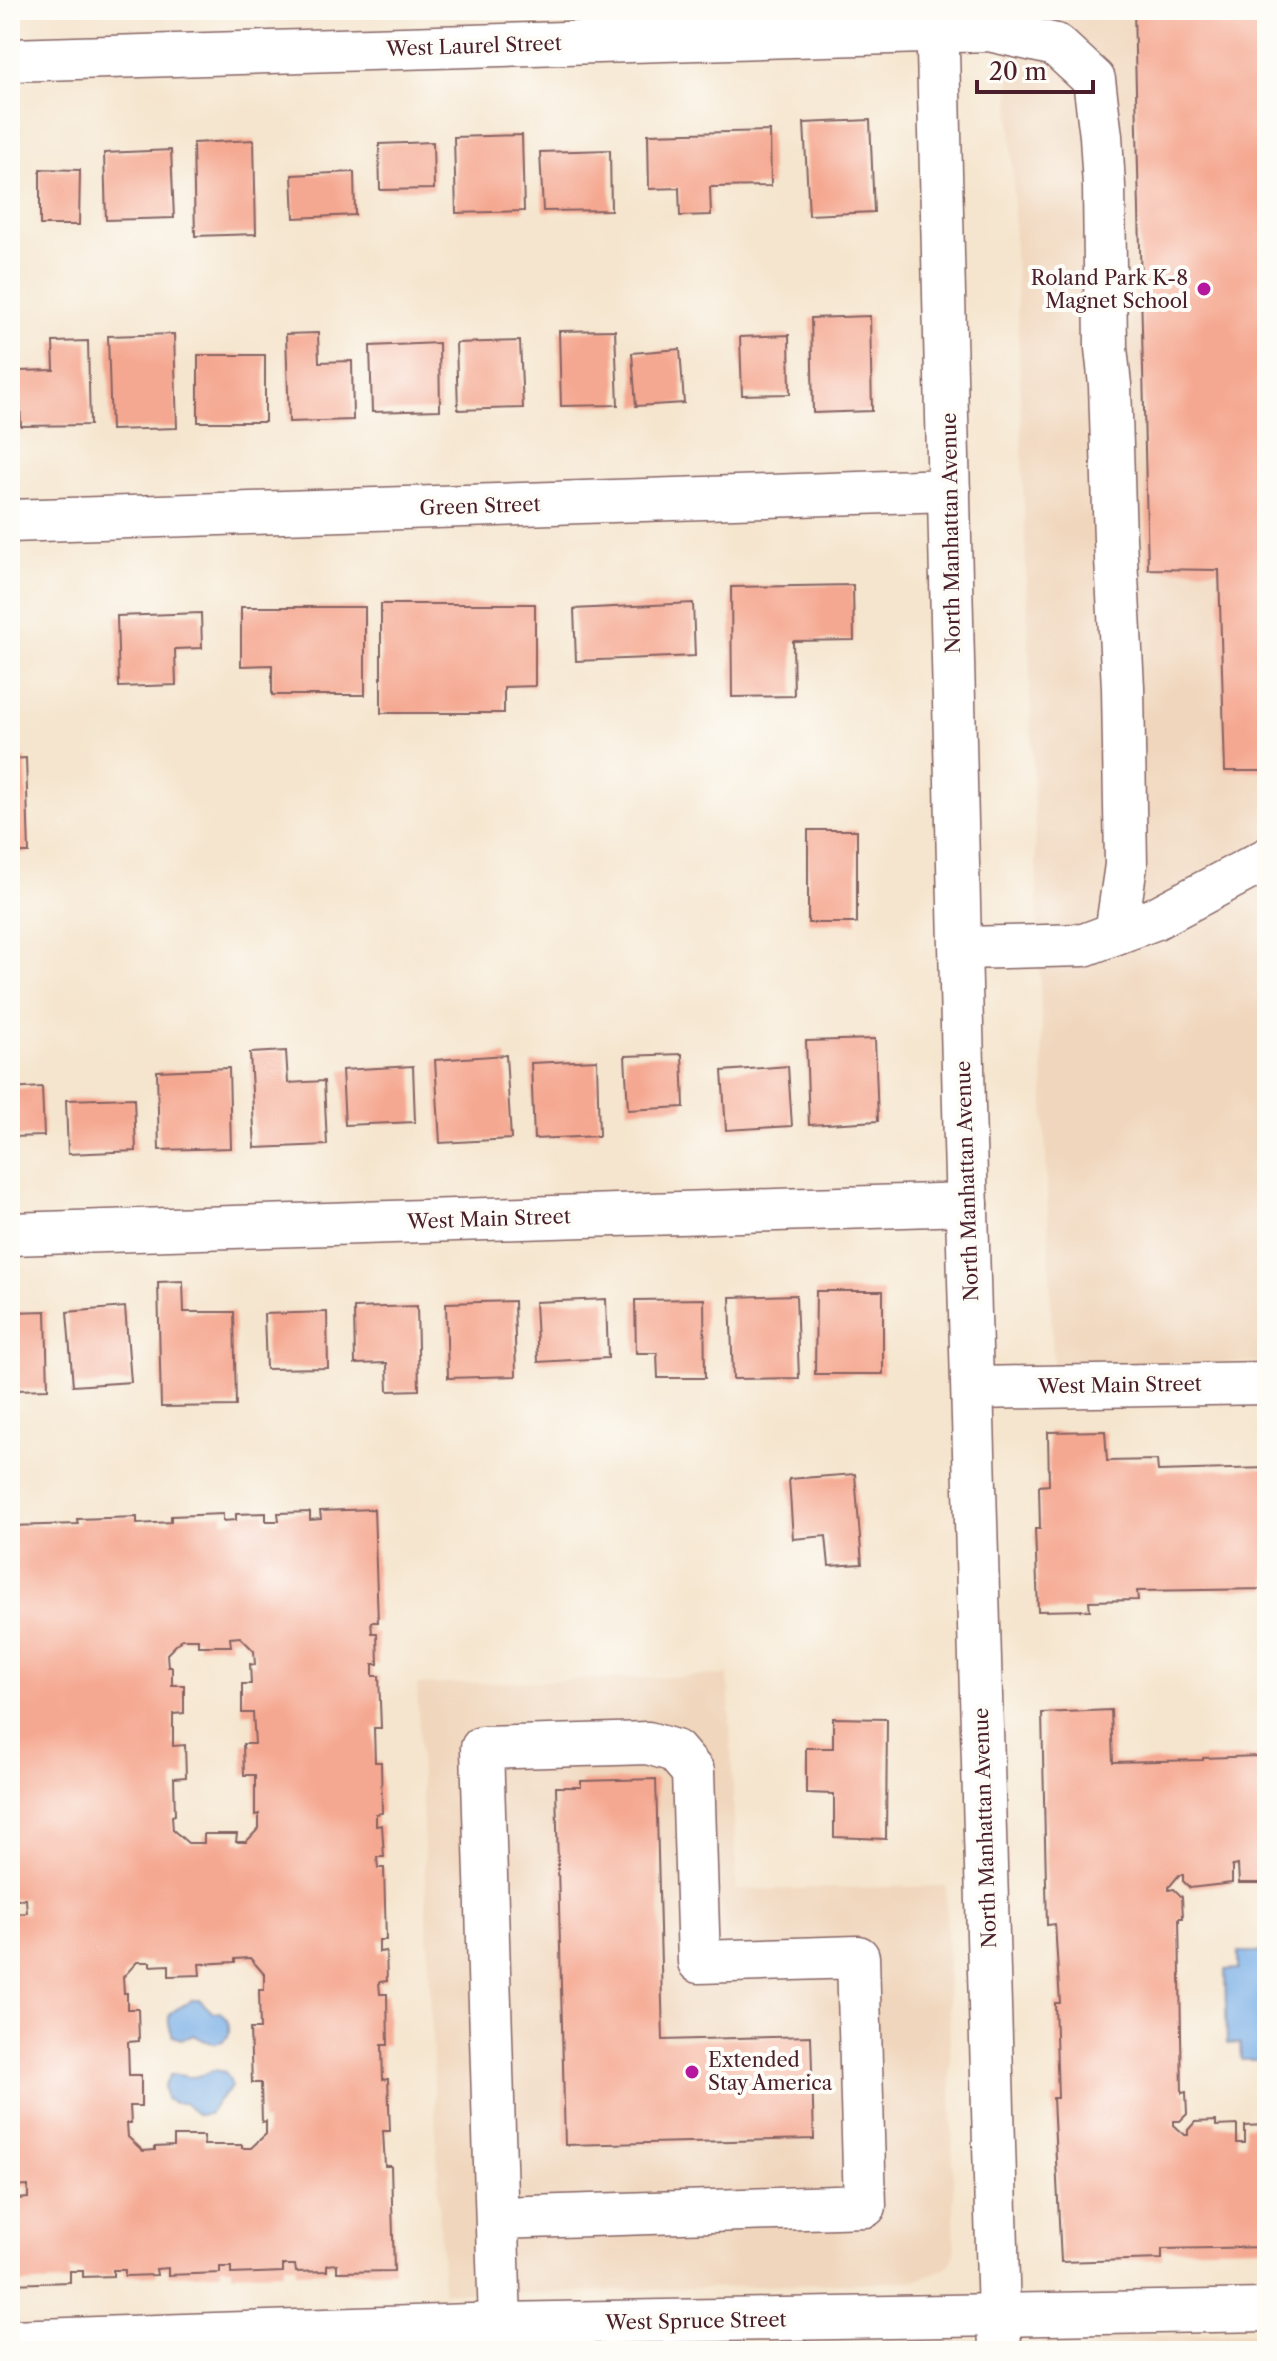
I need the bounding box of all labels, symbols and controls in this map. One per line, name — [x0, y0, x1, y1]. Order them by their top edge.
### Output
street label: West Laurel Street — [385, 31, 562, 61]
scale bar — [977, 44, 1093, 94]
text: 20 m — [989, 57, 1047, 86]
place label: Roland Park K-8 Magnet School — [1031, 266, 1188, 313]
marker: Roland Park K-8 Magnet School — [1195, 280, 1213, 298]
street label: North Manhattan Avenue — [937, 412, 965, 654]
street label: Green Street — [419, 492, 541, 520]
street label: North Manhattan Avenue — [951, 1060, 983, 1302]
street label: West Main Street — [406, 1204, 571, 1234]
street label: West Main Street — [1037, 1372, 1202, 1398]
street label: North Manhattan Avenue — [969, 1707, 1001, 1949]
place label: Extended Stay America — [708, 2048, 833, 2095]
marker: Extended Stay America — [683, 2063, 701, 2081]
street label: West Spruce Street — [604, 2307, 787, 2335]

